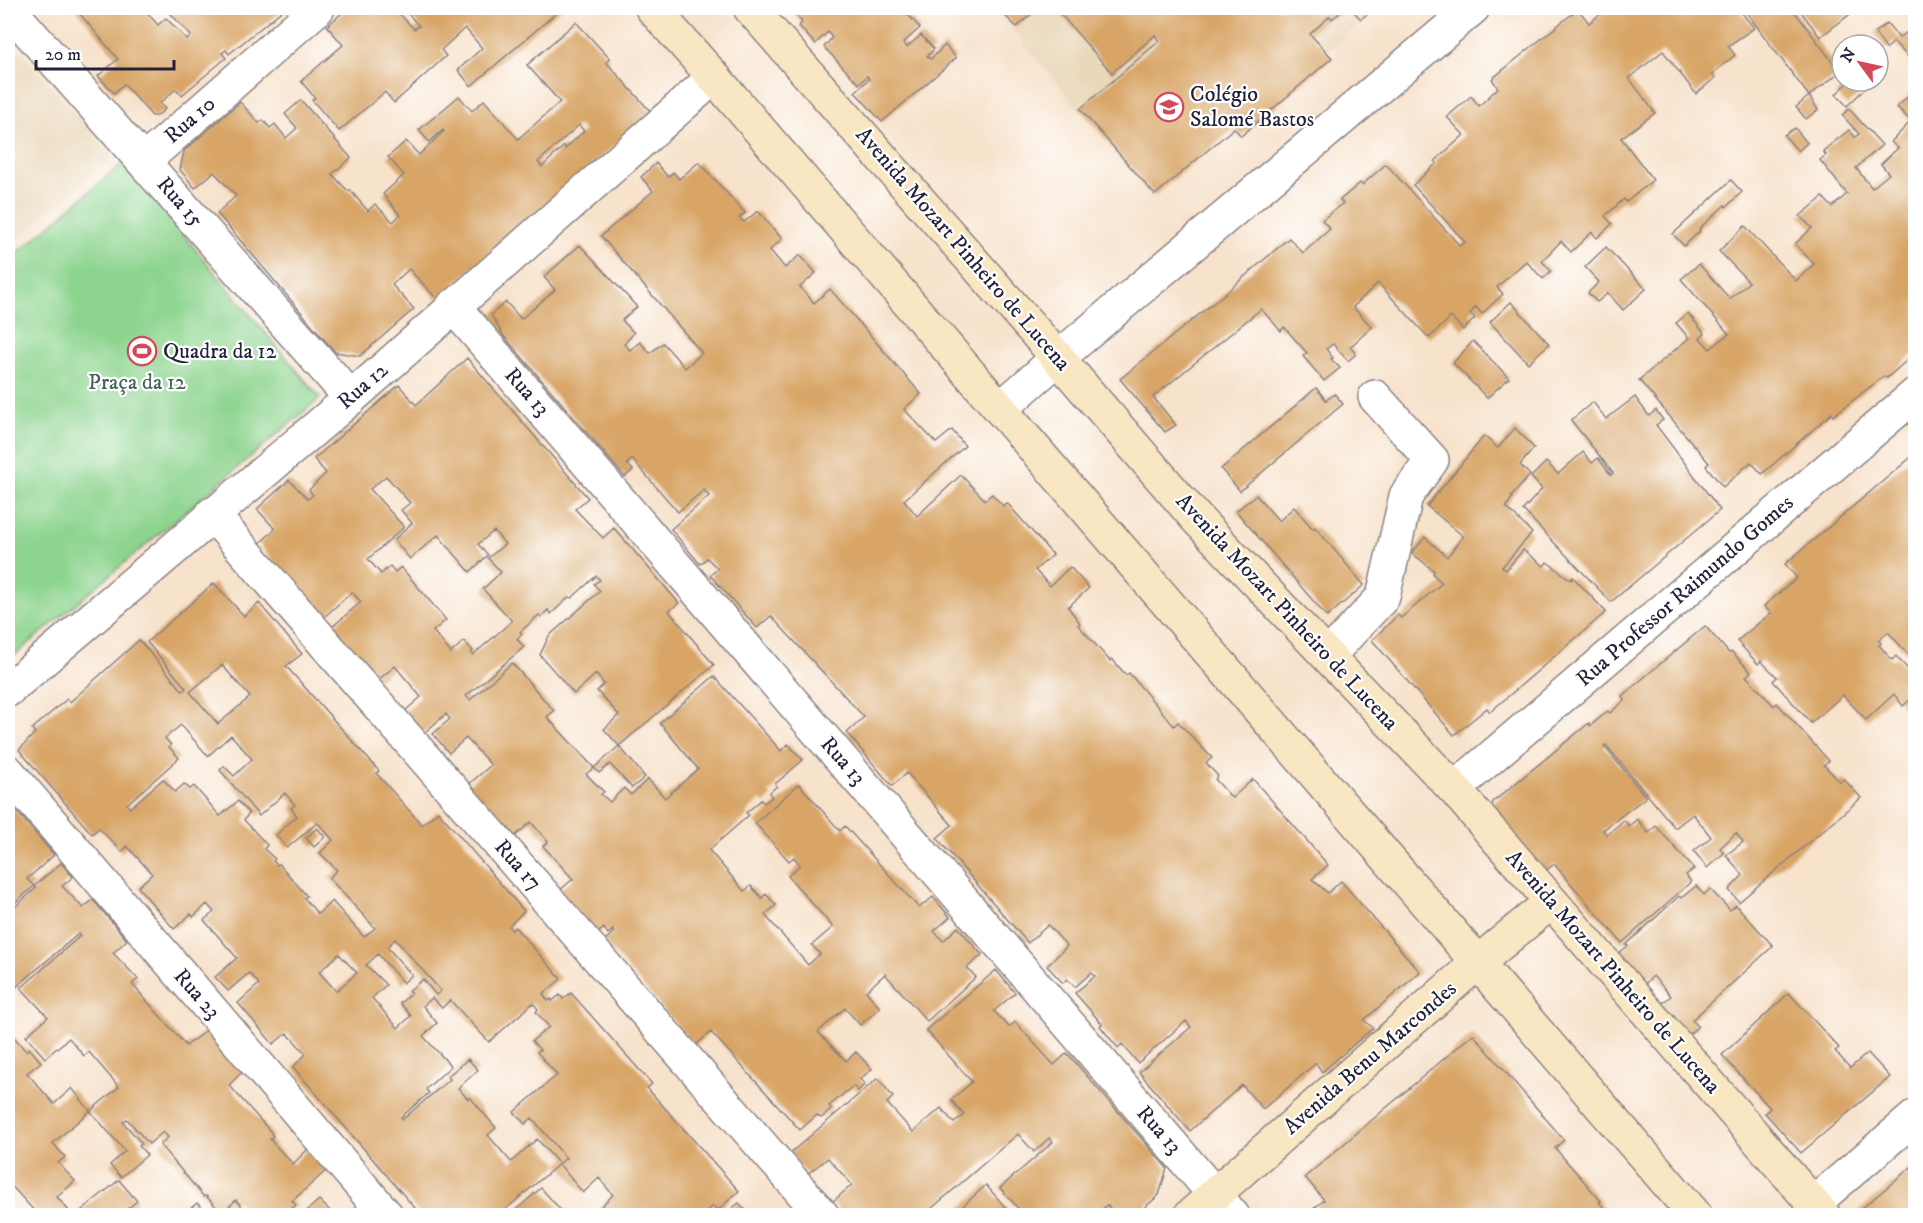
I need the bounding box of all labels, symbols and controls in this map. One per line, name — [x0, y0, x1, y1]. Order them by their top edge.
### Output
scale bar — [36, 33, 174, 71]
north arrow — [1830, 33, 1890, 93]
text: 20 m — [45, 44, 81, 66]
text: N — [1836, 44, 1860, 66]
place label: Colégio Salomé Bastos — [1190, 81, 1314, 133]
street label: Rua 10 — [159, 90, 221, 150]
school or university icon: Colégio Salomé Bastos — [1153, 91, 1185, 123]
street label: Avenida Mozart Pinheiro de Lucena — [850, 122, 1077, 377]
street label: Rua 15 — [151, 171, 209, 233]
sports icon: Quadra da 12 — [126, 335, 158, 367]
place label: Quadra da 12 — [163, 338, 277, 365]
street label: Rua 12 — [332, 357, 394, 415]
street label: Rua 13 — [499, 362, 555, 422]
park label: Praça da 12 — [88, 369, 186, 396]
street label: Avenida Mozart Pinheiro de Lucena — [1170, 488, 1405, 737]
street label: Rua Professor Raimundo Gomes — [1571, 489, 1799, 693]
street label: Rua 13 — [815, 731, 871, 791]
street label: Rua 17 — [488, 834, 548, 896]
street label: Avenida Mozart Pinheiro de Lucena — [1500, 845, 1727, 1100]
street label: Rua 23 — [168, 963, 226, 1025]
street label: Avenida Benu Marcondes — [1278, 975, 1462, 1141]
street label: Rua 13 — [1131, 1100, 1187, 1160]

